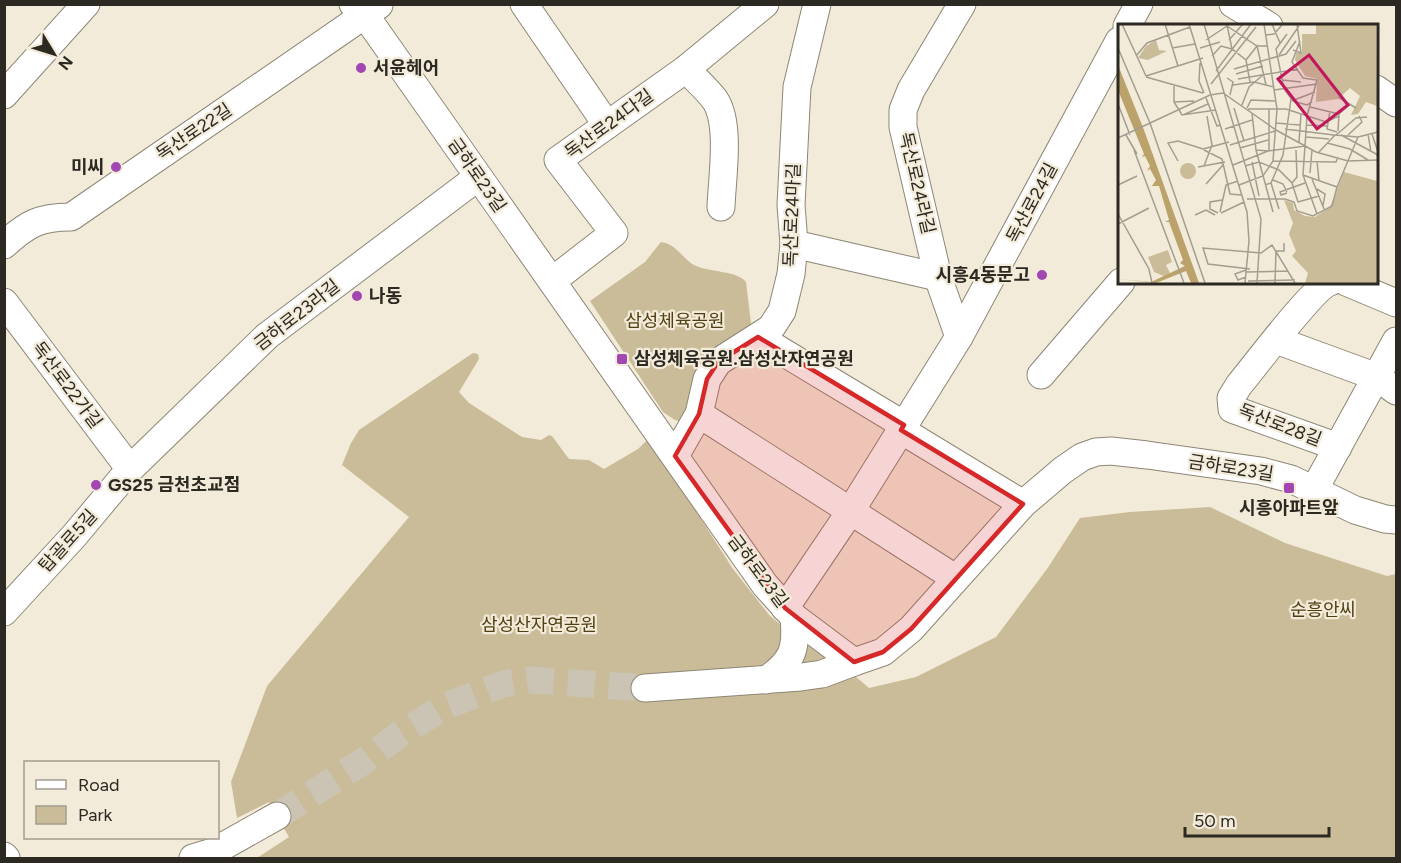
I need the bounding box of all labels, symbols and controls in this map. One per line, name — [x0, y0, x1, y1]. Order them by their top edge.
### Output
north arrow — [24, 24, 84, 84]
inset map — [1118, 24, 1377, 284]
text: N — [54, 52, 77, 74]
place label: 서윤헤어 — [373, 57, 439, 79]
marker: 서윤헤어 — [354, 61, 368, 75]
street label: 독산로24다길 — [560, 85, 658, 163]
street label: 독산로22길 — [152, 99, 236, 165]
street label: 독산로24라길 — [895, 130, 939, 236]
street label: 금하로23길 — [443, 133, 511, 217]
place label: 미씨 — [71, 156, 104, 178]
street label: 독산로24길 — [1002, 159, 1062, 247]
marker: 미씨 — [109, 160, 123, 174]
street label: 독산로24마길 — [779, 163, 805, 267]
place label: 시흥4동문고 — [936, 264, 1030, 286]
marker: 시흥4동문고 — [1035, 268, 1049, 282]
street label: 금하로23라길 — [250, 275, 344, 355]
place label: 나동 — [369, 285, 402, 307]
marker: 나동 — [350, 289, 364, 303]
park label: 삼성체육공원 — [625, 310, 725, 332]
street label: 독산로22가길 — [27, 337, 107, 433]
place label: 삼성체육공원.삼성산자연공원 — [634, 348, 854, 370]
marker: 삼성체육공원.삼성산자연공원 — [615, 352, 629, 366]
street label: 독산로28길 — [1235, 399, 1325, 451]
street label: 금하로23길 — [1187, 450, 1275, 486]
place label: GS25 금천초교점 — [108, 474, 240, 496]
marker: GS25 금천초교점 — [89, 478, 103, 492]
marker: 시흥아파트앞 — [1282, 481, 1296, 495]
place label: 시흥아파트앞 — [1239, 497, 1339, 519]
street label: 탑골로5길 — [34, 505, 102, 577]
street label: 금하로23길 — [723, 530, 793, 612]
park label: 순흥안씨 — [1290, 599, 1356, 621]
park label: 삼성산자연공원 — [481, 614, 597, 636]
legend — [24, 761, 219, 839]
text: Road — [78, 774, 119, 796]
scale bar — [1185, 800, 1329, 838]
text: Park — [78, 804, 113, 826]
text: 50 m — [1194, 810, 1236, 832]

